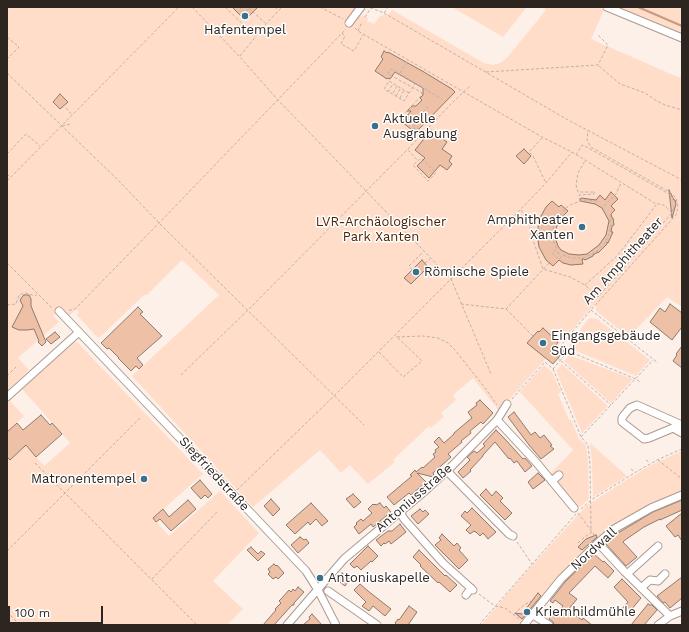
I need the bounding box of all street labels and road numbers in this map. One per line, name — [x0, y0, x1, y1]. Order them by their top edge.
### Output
street label: Am Amphitheater — [580, 214, 666, 308]
street label: Siegfriedstraße — [176, 434, 252, 514]
street label: Antoniusstraße — [372, 460, 456, 536]
street label: Nordwall — [568, 524, 620, 574]

